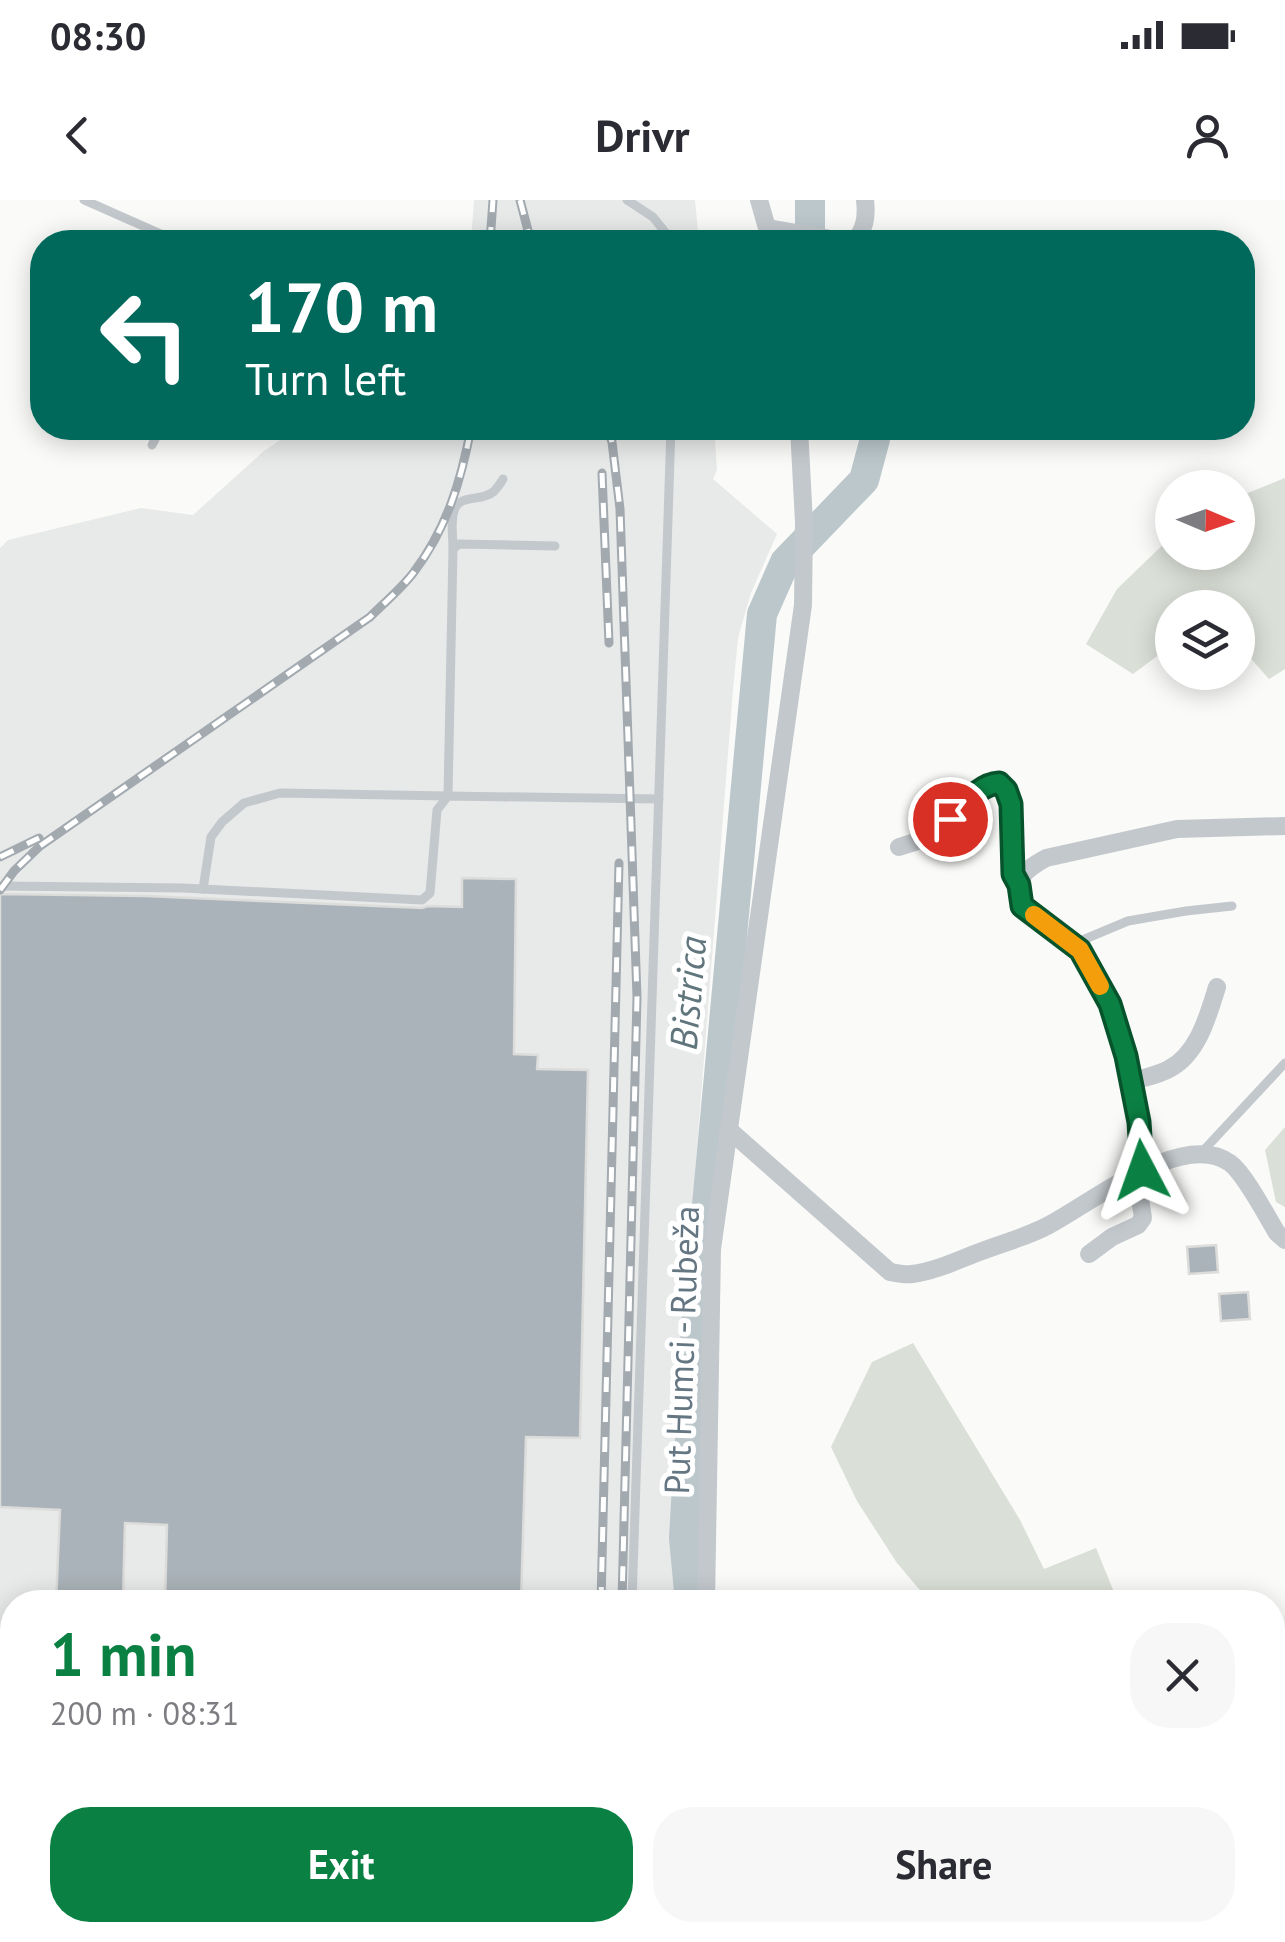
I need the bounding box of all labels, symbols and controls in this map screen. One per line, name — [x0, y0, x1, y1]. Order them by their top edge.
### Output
text: 08:30 — [50, 11, 146, 60]
text: Drivr — [595, 106, 690, 164]
icon: back — [50, 108, 105, 163]
icon: person — [1180, 108, 1235, 163]
text: 170 m — [245, 261, 438, 351]
icon: left — [80, 270, 210, 400]
text: Turn left — [245, 349, 406, 407]
north arrow — [1155, 470, 1255, 570]
map controls — [1155, 470, 1255, 690]
button: layers — [1155, 590, 1255, 690]
pin — [908, 777, 993, 862]
icon: arrive — [923, 792, 978, 847]
water label: Bistrica — [658, 934, 716, 1052]
position arrow — [1090, 1118, 1194, 1222]
street label: Put Humci - Rubeža — [653, 1205, 709, 1495]
text: 1 min — [50, 1615, 196, 1693]
button: close — [1130, 1623, 1235, 1728]
text: 200 m · 08:31 — [50, 1692, 239, 1734]
button: Exit — [50, 1807, 633, 1922]
button: Share — [653, 1807, 1235, 1922]

